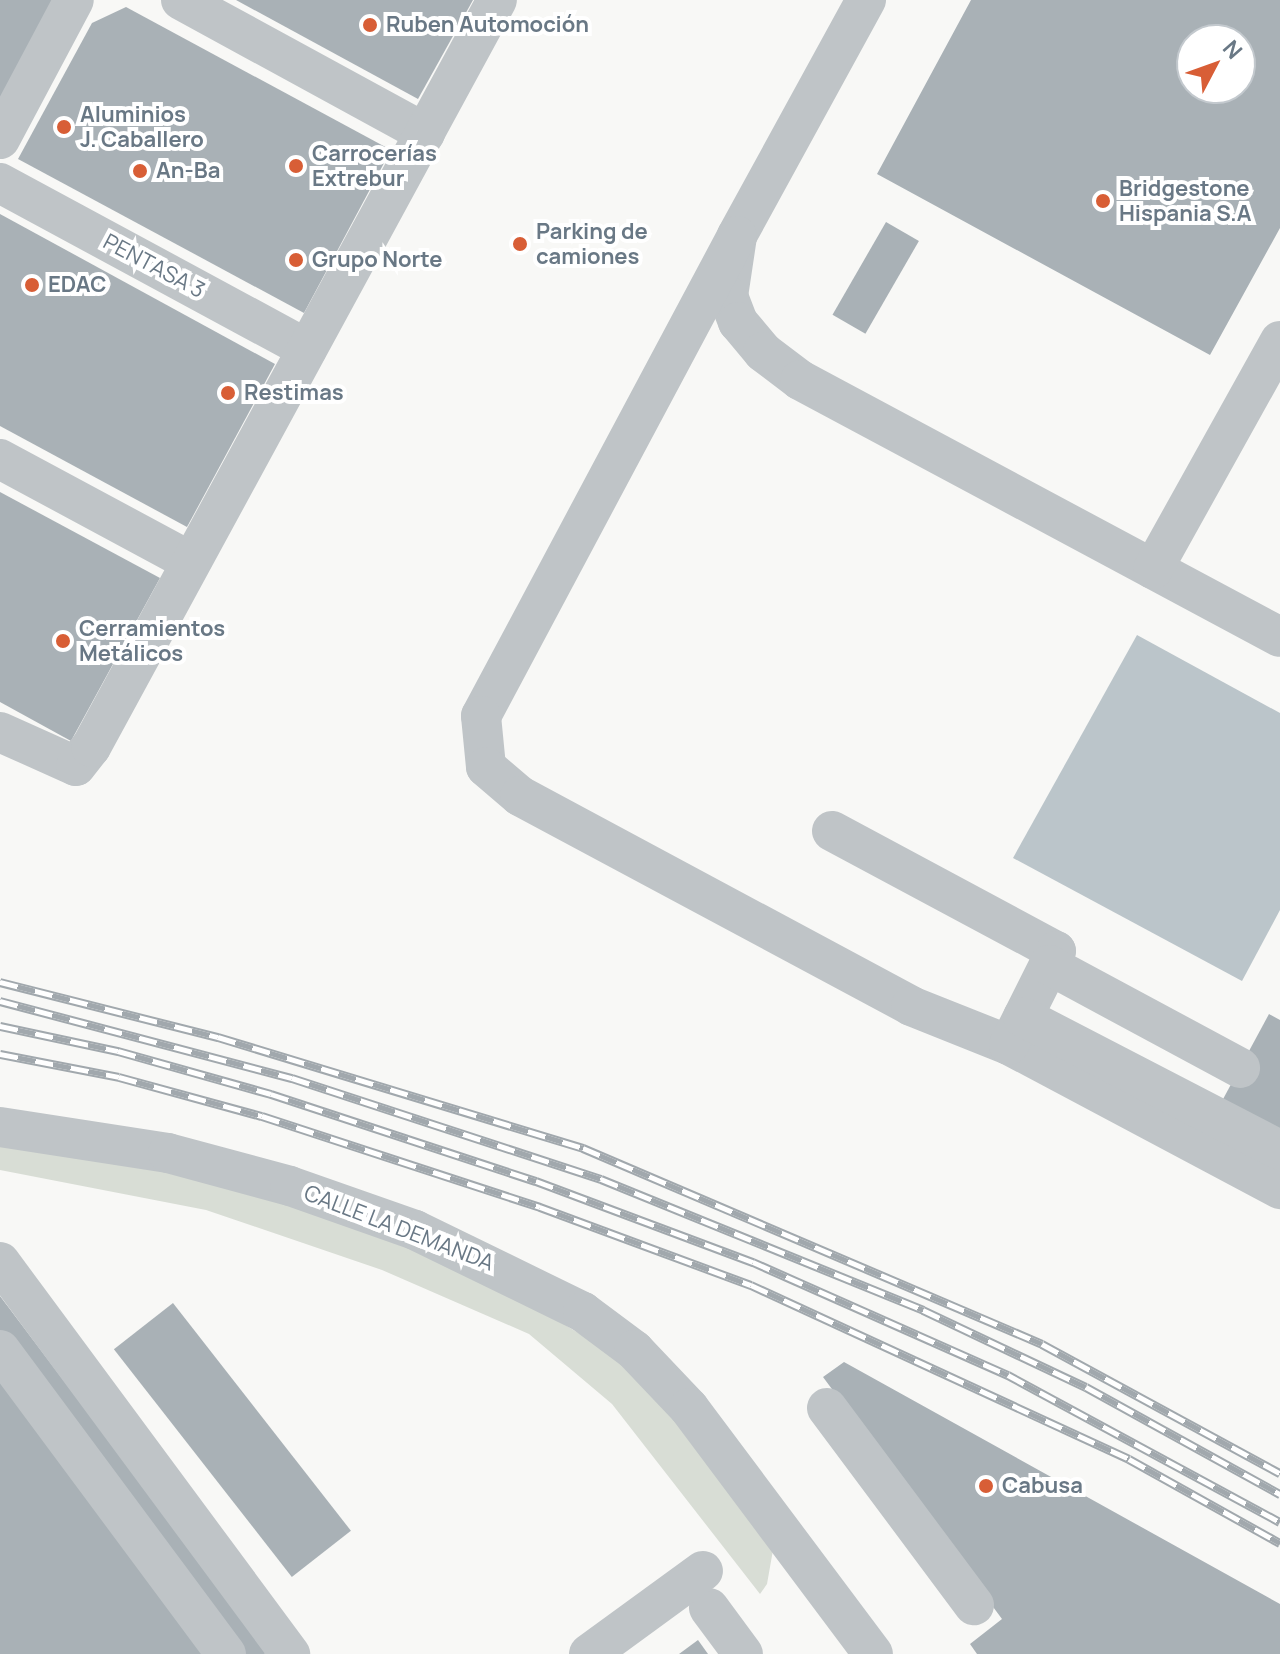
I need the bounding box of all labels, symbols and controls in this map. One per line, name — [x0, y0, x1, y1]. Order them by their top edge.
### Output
place label: Ruben Automoción — [386, 12, 589, 38]
marker: Ruben Automoción — [361, 16, 379, 34]
north arrow — [1176, 24, 1256, 104]
text: N — [1216, 34, 1249, 65]
place label: Aluminios J. Caballero — [80, 101, 204, 152]
marker: Aluminios J. Caballero — [55, 118, 73, 136]
place label: Carrocerías Extrebur — [312, 140, 437, 192]
marker: Carrocerías Extrebur — [287, 157, 305, 175]
place label: An-Ba — [156, 158, 220, 184]
marker: An-Ba — [131, 162, 149, 180]
place label: Bridgestone Hispania S.A — [1119, 175, 1252, 226]
marker: Bridgestone Hispania S.A — [1094, 192, 1112, 210]
place label: Parking de camiones — [536, 218, 648, 270]
street label: PENTASA 3 — [99, 228, 209, 304]
marker: Parking de camiones — [511, 235, 529, 253]
place label: Grupo Norte — [312, 247, 443, 273]
marker: Grupo Norte — [287, 251, 305, 269]
place label: EDAC — [48, 272, 106, 298]
marker: EDAC — [23, 276, 41, 294]
place label: Restimas — [244, 380, 344, 406]
marker: Restimas — [219, 384, 237, 402]
place label: Cerramientos Metálicos — [79, 615, 225, 666]
marker: Cerramientos Metálicos — [54, 632, 72, 650]
street label: CALLE LA DEMANDA — [300, 1180, 498, 1276]
place label: Cabusa — [1002, 1473, 1083, 1499]
marker: Cabusa — [977, 1477, 995, 1495]

